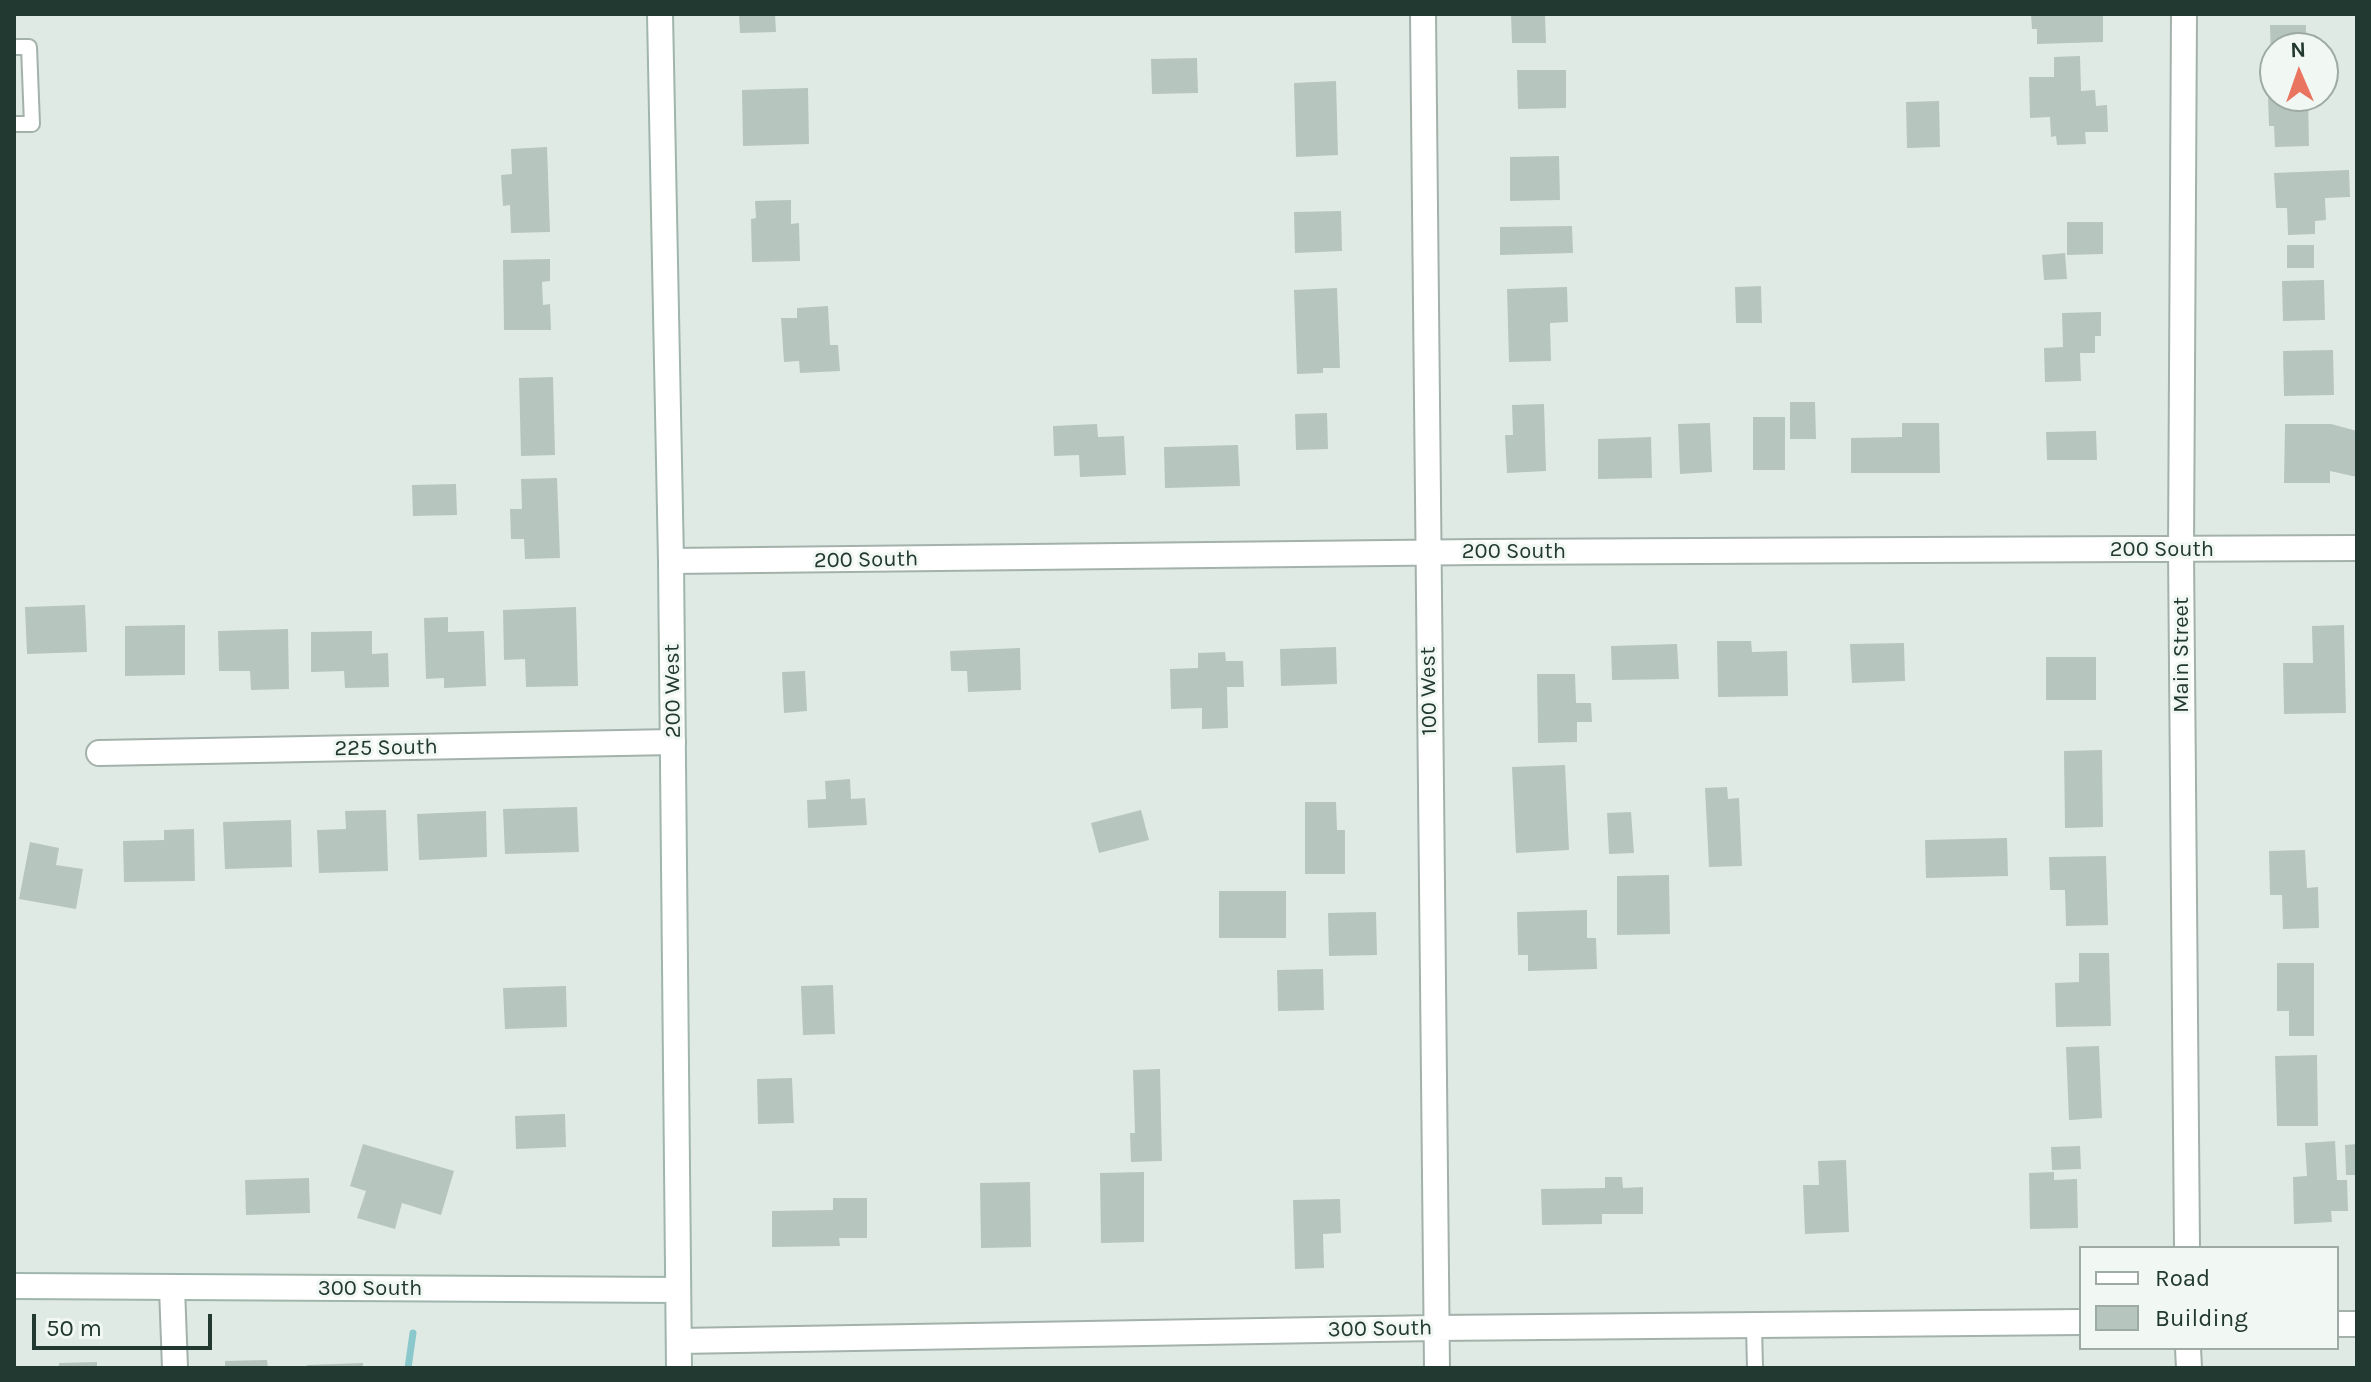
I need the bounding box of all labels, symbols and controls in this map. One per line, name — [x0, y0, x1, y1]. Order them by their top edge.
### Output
north arrow — [2259, 32, 2339, 112]
text: N — [2290, 37, 2307, 63]
street label: 200 South — [2110, 537, 2214, 563]
street label: 200 South — [1462, 539, 1566, 565]
street label: 200 South — [814, 546, 918, 574]
street label: Main Street — [2169, 597, 2195, 713]
street label: 200 West — [659, 644, 687, 738]
street label: 100 West — [1415, 646, 1443, 736]
street label: 225 South — [334, 734, 438, 762]
legend — [2079, 1246, 2339, 1350]
text: Road — [2155, 1264, 2210, 1292]
street label: 300 South — [318, 1276, 422, 1302]
scale bar — [36, 1298, 216, 1348]
text: Building — [2155, 1304, 2248, 1332]
text: 50 m — [46, 1314, 102, 1342]
street label: 300 South — [1328, 1315, 1432, 1343]

